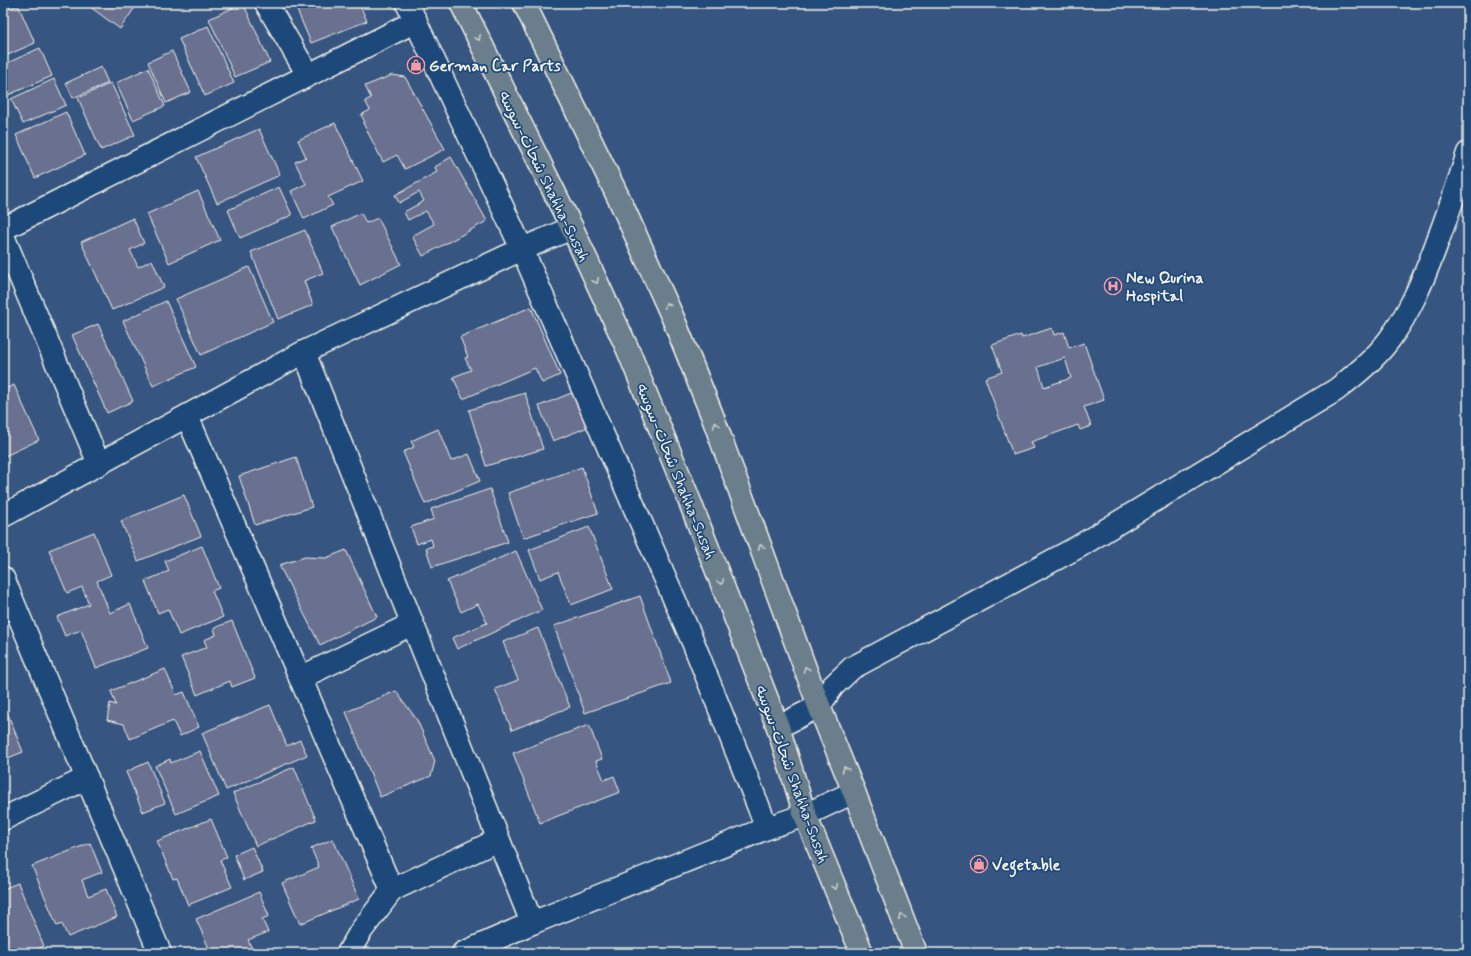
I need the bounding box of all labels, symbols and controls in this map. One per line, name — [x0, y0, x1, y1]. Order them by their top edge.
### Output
one-way arrow — [473, 34, 481, 41]
shop icon: German Car Parts — [406, 55, 426, 75]
place label: German Car Parts — [429, 56, 562, 77]
street label: شحات-سوسه Shahha-Susah — [493, 88, 594, 266]
place label: New Qurina Hospital — [1126, 268, 1204, 307]
one-way arrow — [591, 276, 599, 284]
hospital icon: New Qurina Hospital — [1103, 276, 1123, 296]
one-way arrow — [664, 301, 672, 309]
street label: شحات-سوسه Shahha-Susah — [631, 381, 721, 563]
one-way arrow — [712, 422, 721, 429]
one-way arrow — [757, 544, 765, 551]
one-way arrow — [717, 578, 725, 585]
one-way arrow — [802, 666, 810, 673]
street label: شحات-سوسه Shahha-Susah — [750, 683, 834, 866]
one-way arrow — [842, 766, 850, 774]
shop icon: Vegetable — [969, 854, 989, 874]
place label: Vegetable — [992, 855, 1061, 878]
one-way arrow — [830, 884, 838, 891]
one-way arrow — [898, 913, 906, 920]

